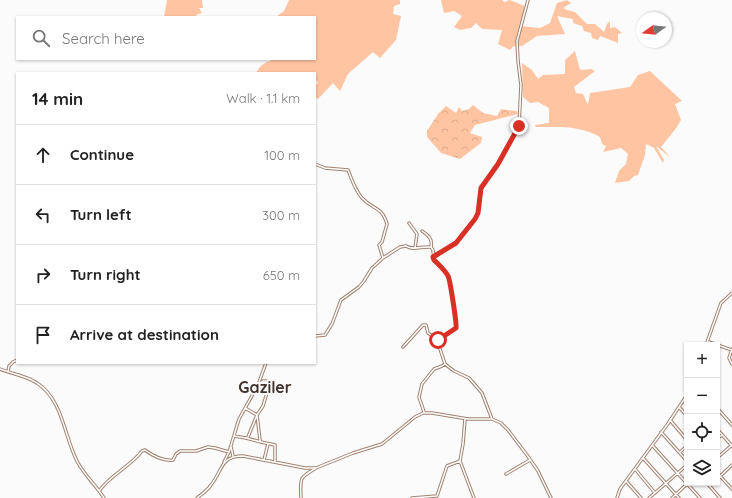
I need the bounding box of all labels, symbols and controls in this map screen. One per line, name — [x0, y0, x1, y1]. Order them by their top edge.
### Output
north arrow — [636, 12, 672, 48]
search box — [16, 16, 316, 60]
icon: search — [30, 27, 52, 49]
text: Search here — [62, 29, 145, 48]
text: 14 min — [32, 88, 83, 109]
text: Walk · 1.1 km — [226, 90, 300, 106]
route end — [510, 117, 528, 135]
icon: ahead — [32, 144, 54, 166]
text: Continue — [70, 145, 134, 164]
text: 100 m — [264, 147, 300, 163]
icon: left — [32, 204, 54, 226]
text: Turn left — [70, 205, 132, 224]
text: 300 m — [262, 207, 300, 223]
icon: right — [32, 264, 54, 286]
text: Turn right — [70, 265, 141, 284]
text: 650 m — [263, 267, 300, 283]
icon: arrive — [32, 324, 54, 346]
text: Arrive at destination — [70, 325, 219, 344]
route start — [429, 331, 447, 349]
map controls — [684, 342, 720, 486]
button: + — [684, 342, 720, 378]
district label: Gaziler — [238, 377, 292, 397]
button: − — [684, 378, 720, 414]
button: locate — [684, 414, 720, 450]
button: layers — [684, 450, 720, 486]

